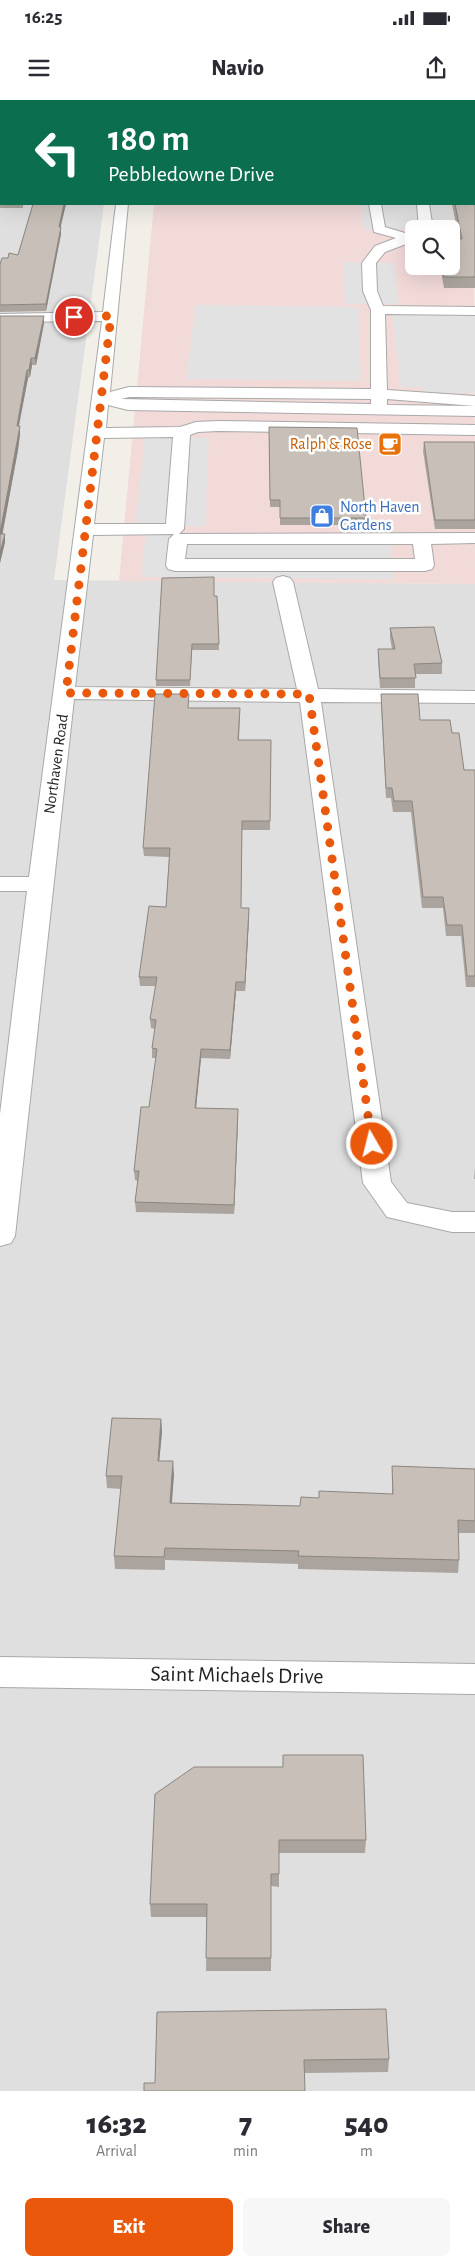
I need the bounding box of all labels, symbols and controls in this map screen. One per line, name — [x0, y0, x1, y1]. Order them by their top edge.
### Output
text: 16:25 — [25, 8, 63, 27]
icon: menu — [25, 54, 53, 82]
icon: share — [422, 54, 450, 82]
text: Navio — [211, 57, 264, 79]
icon: left — [25, 120, 90, 185]
text: 180 m — [108, 122, 190, 157]
text: Pebbledowne Drive — [108, 163, 274, 185]
map controls — [405, 220, 460, 275]
button: search — [405, 220, 460, 275]
pin — [53, 296, 95, 338]
icon: arrive — [60, 303, 88, 331]
cafe icon: Ralph & Rose — [377, 431, 403, 457]
place label: Ralph & Rose — [290, 436, 372, 452]
place label: North Haven Gardens — [340, 499, 420, 533]
shop icon: North Haven Gardens — [309, 503, 335, 529]
street label: Northaven Road — [41, 713, 71, 815]
position arrow — [345, 1117, 397, 1169]
street label: Saint Michaels Drive — [150, 1662, 324, 1688]
text: 16:32 — [86, 2109, 147, 2139]
text: 7 — [239, 2109, 252, 2139]
text: 540 — [344, 2109, 389, 2139]
text: Arrival — [96, 2143, 137, 2159]
text: min — [233, 2143, 258, 2159]
text: m — [360, 2143, 373, 2159]
button: Exit — [25, 2198, 233, 2256]
button: Share — [243, 2198, 450, 2256]

